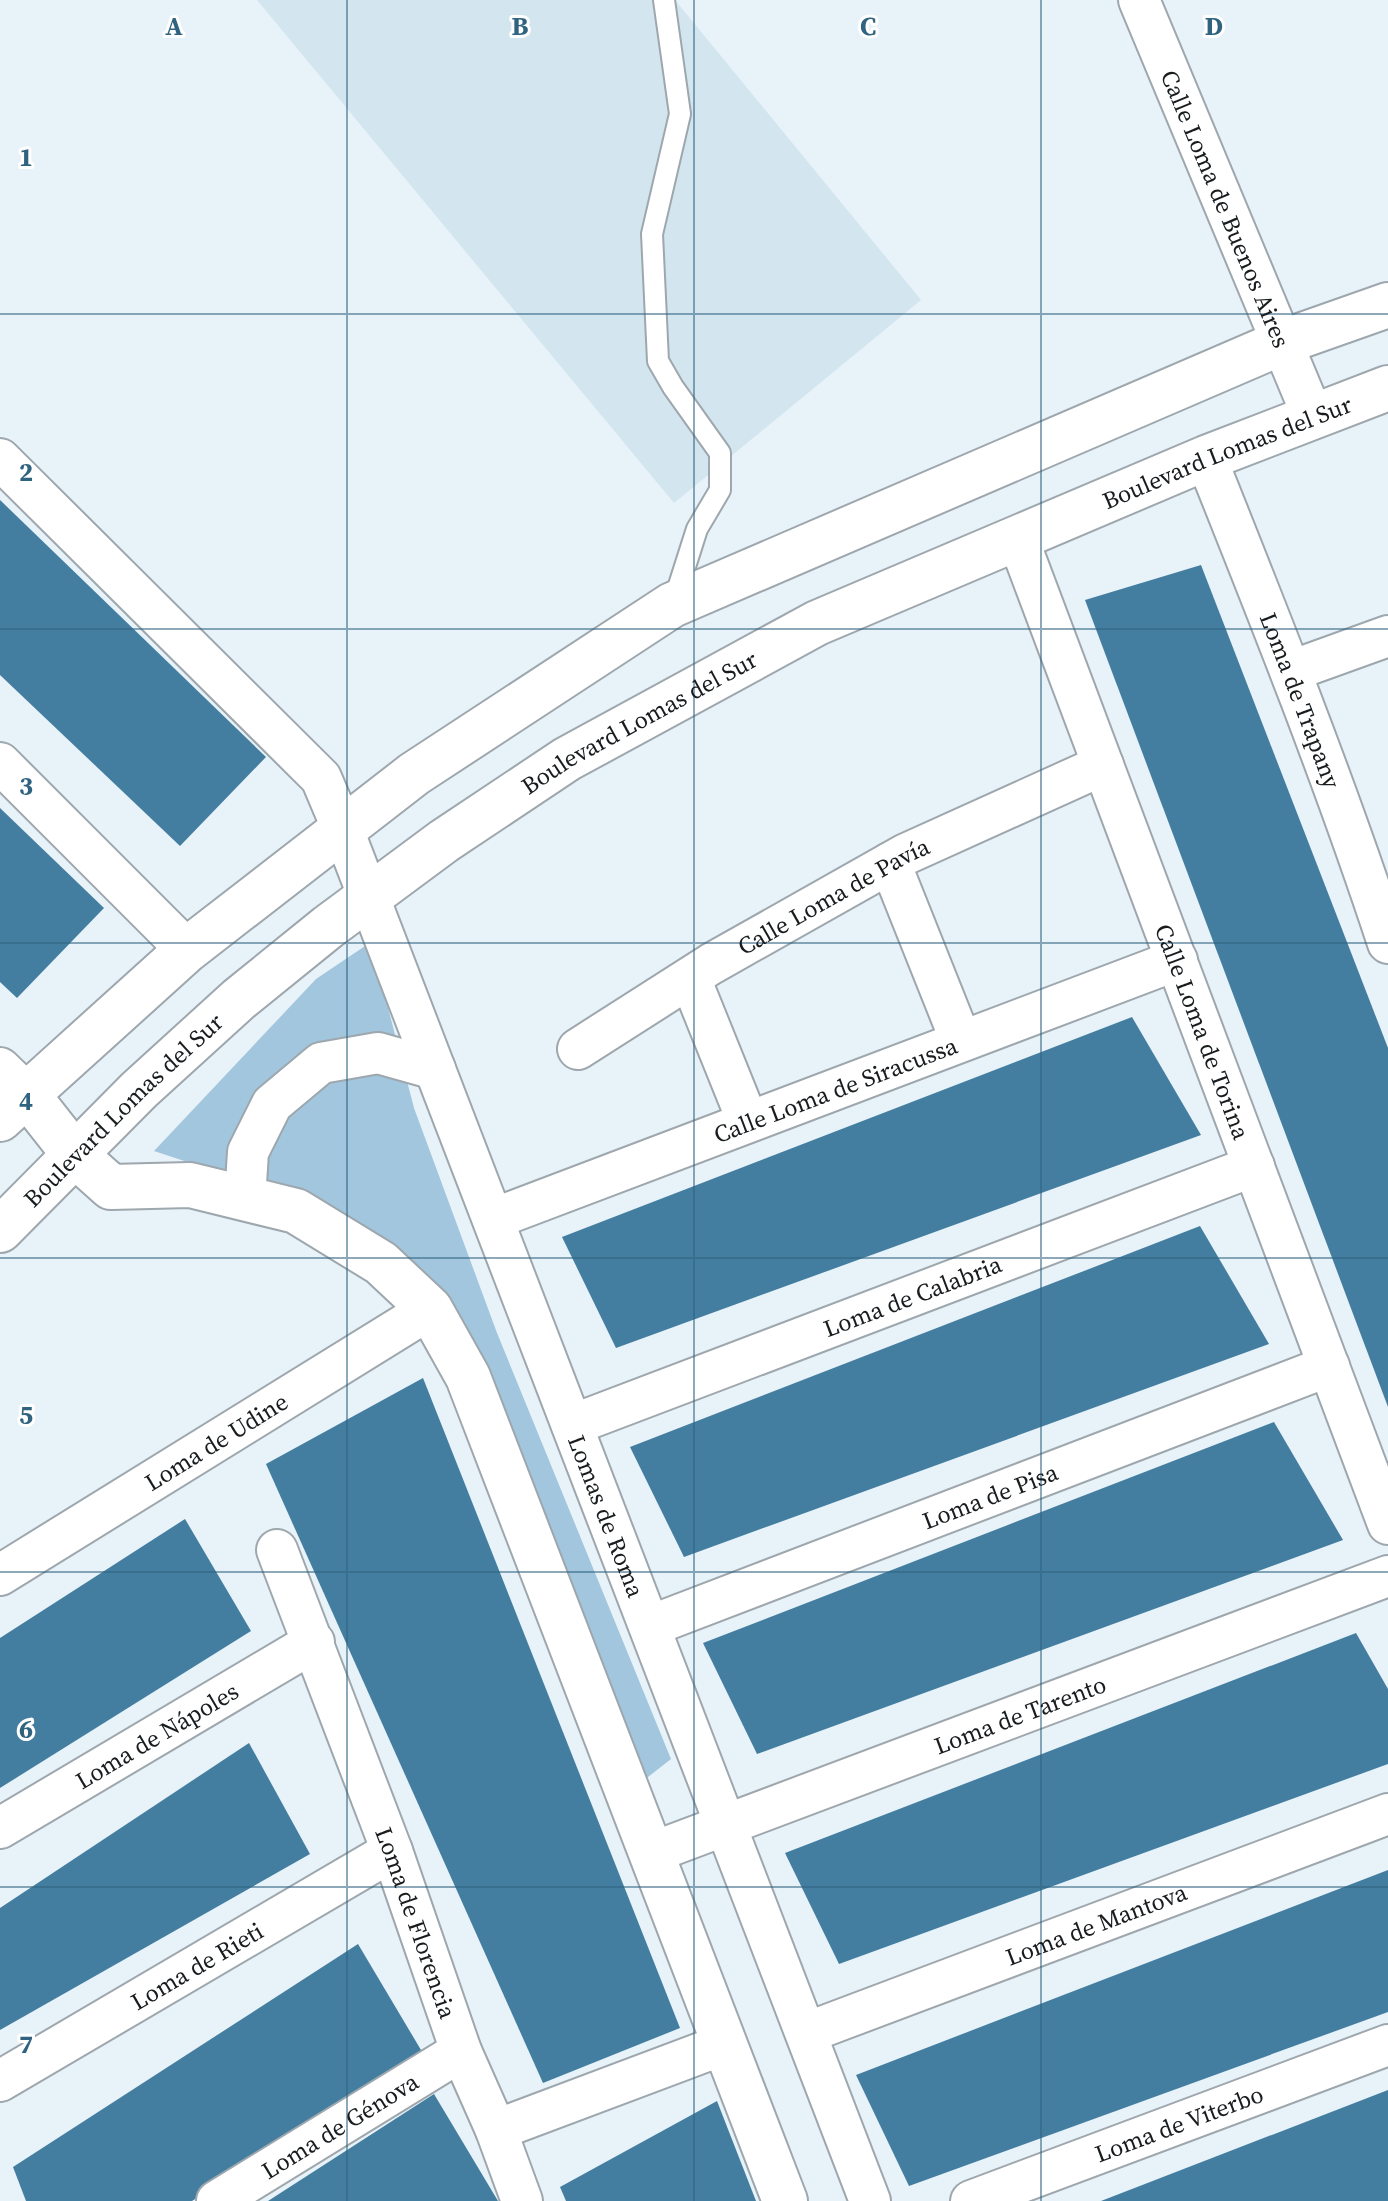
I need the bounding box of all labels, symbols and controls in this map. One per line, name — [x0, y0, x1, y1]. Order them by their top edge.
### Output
text: A — [165, 8, 183, 44]
text: B — [512, 8, 529, 44]
text: C — [860, 8, 876, 44]
text: D — [1205, 8, 1223, 44]
street label: Calle Loma de Buenos Aires — [1153, 65, 1299, 352]
text: 1 — [19, 139, 33, 175]
street label: Boulevard Lomas del Sur — [1097, 387, 1356, 517]
text: 2 — [19, 454, 33, 490]
street label: Loma de Trapany — [1252, 607, 1349, 793]
street label: Boulevard Lomas del Sur — [514, 642, 763, 802]
text: 3 — [19, 768, 33, 804]
street label: Calle Loma de Pavía — [731, 829, 935, 962]
street label: Calle Loma de Torina — [1148, 919, 1259, 1144]
street label: Boulevard Lomas del Sur — [16, 1005, 230, 1214]
street label: Calle Loma de Siracussa — [709, 1028, 963, 1151]
text: 4 — [19, 1083, 33, 1119]
street label: Loma de Calabria — [818, 1247, 1007, 1345]
street label: Loma de Udine — [138, 1385, 294, 1498]
text: 5 — [19, 1397, 33, 1433]
street label: Lomas de Roma — [561, 1430, 653, 1603]
street label: Loma de Pisa — [917, 1455, 1063, 1537]
street label: Loma de Tarento — [929, 1667, 1110, 1762]
street label: Loma de Nápoles — [69, 1674, 244, 1796]
text: 6 — [19, 1711, 33, 1747]
street label: Loma de Florencia — [368, 1822, 465, 2024]
street label: Loma de Mantova — [1001, 1874, 1192, 1973]
street label: Loma de Rieti — [124, 1914, 269, 2017]
text: 7 — [19, 2026, 33, 2062]
street label: Loma de Génova — [255, 2064, 425, 2186]
street label: Loma de Viterbo — [1090, 2077, 1268, 2170]

